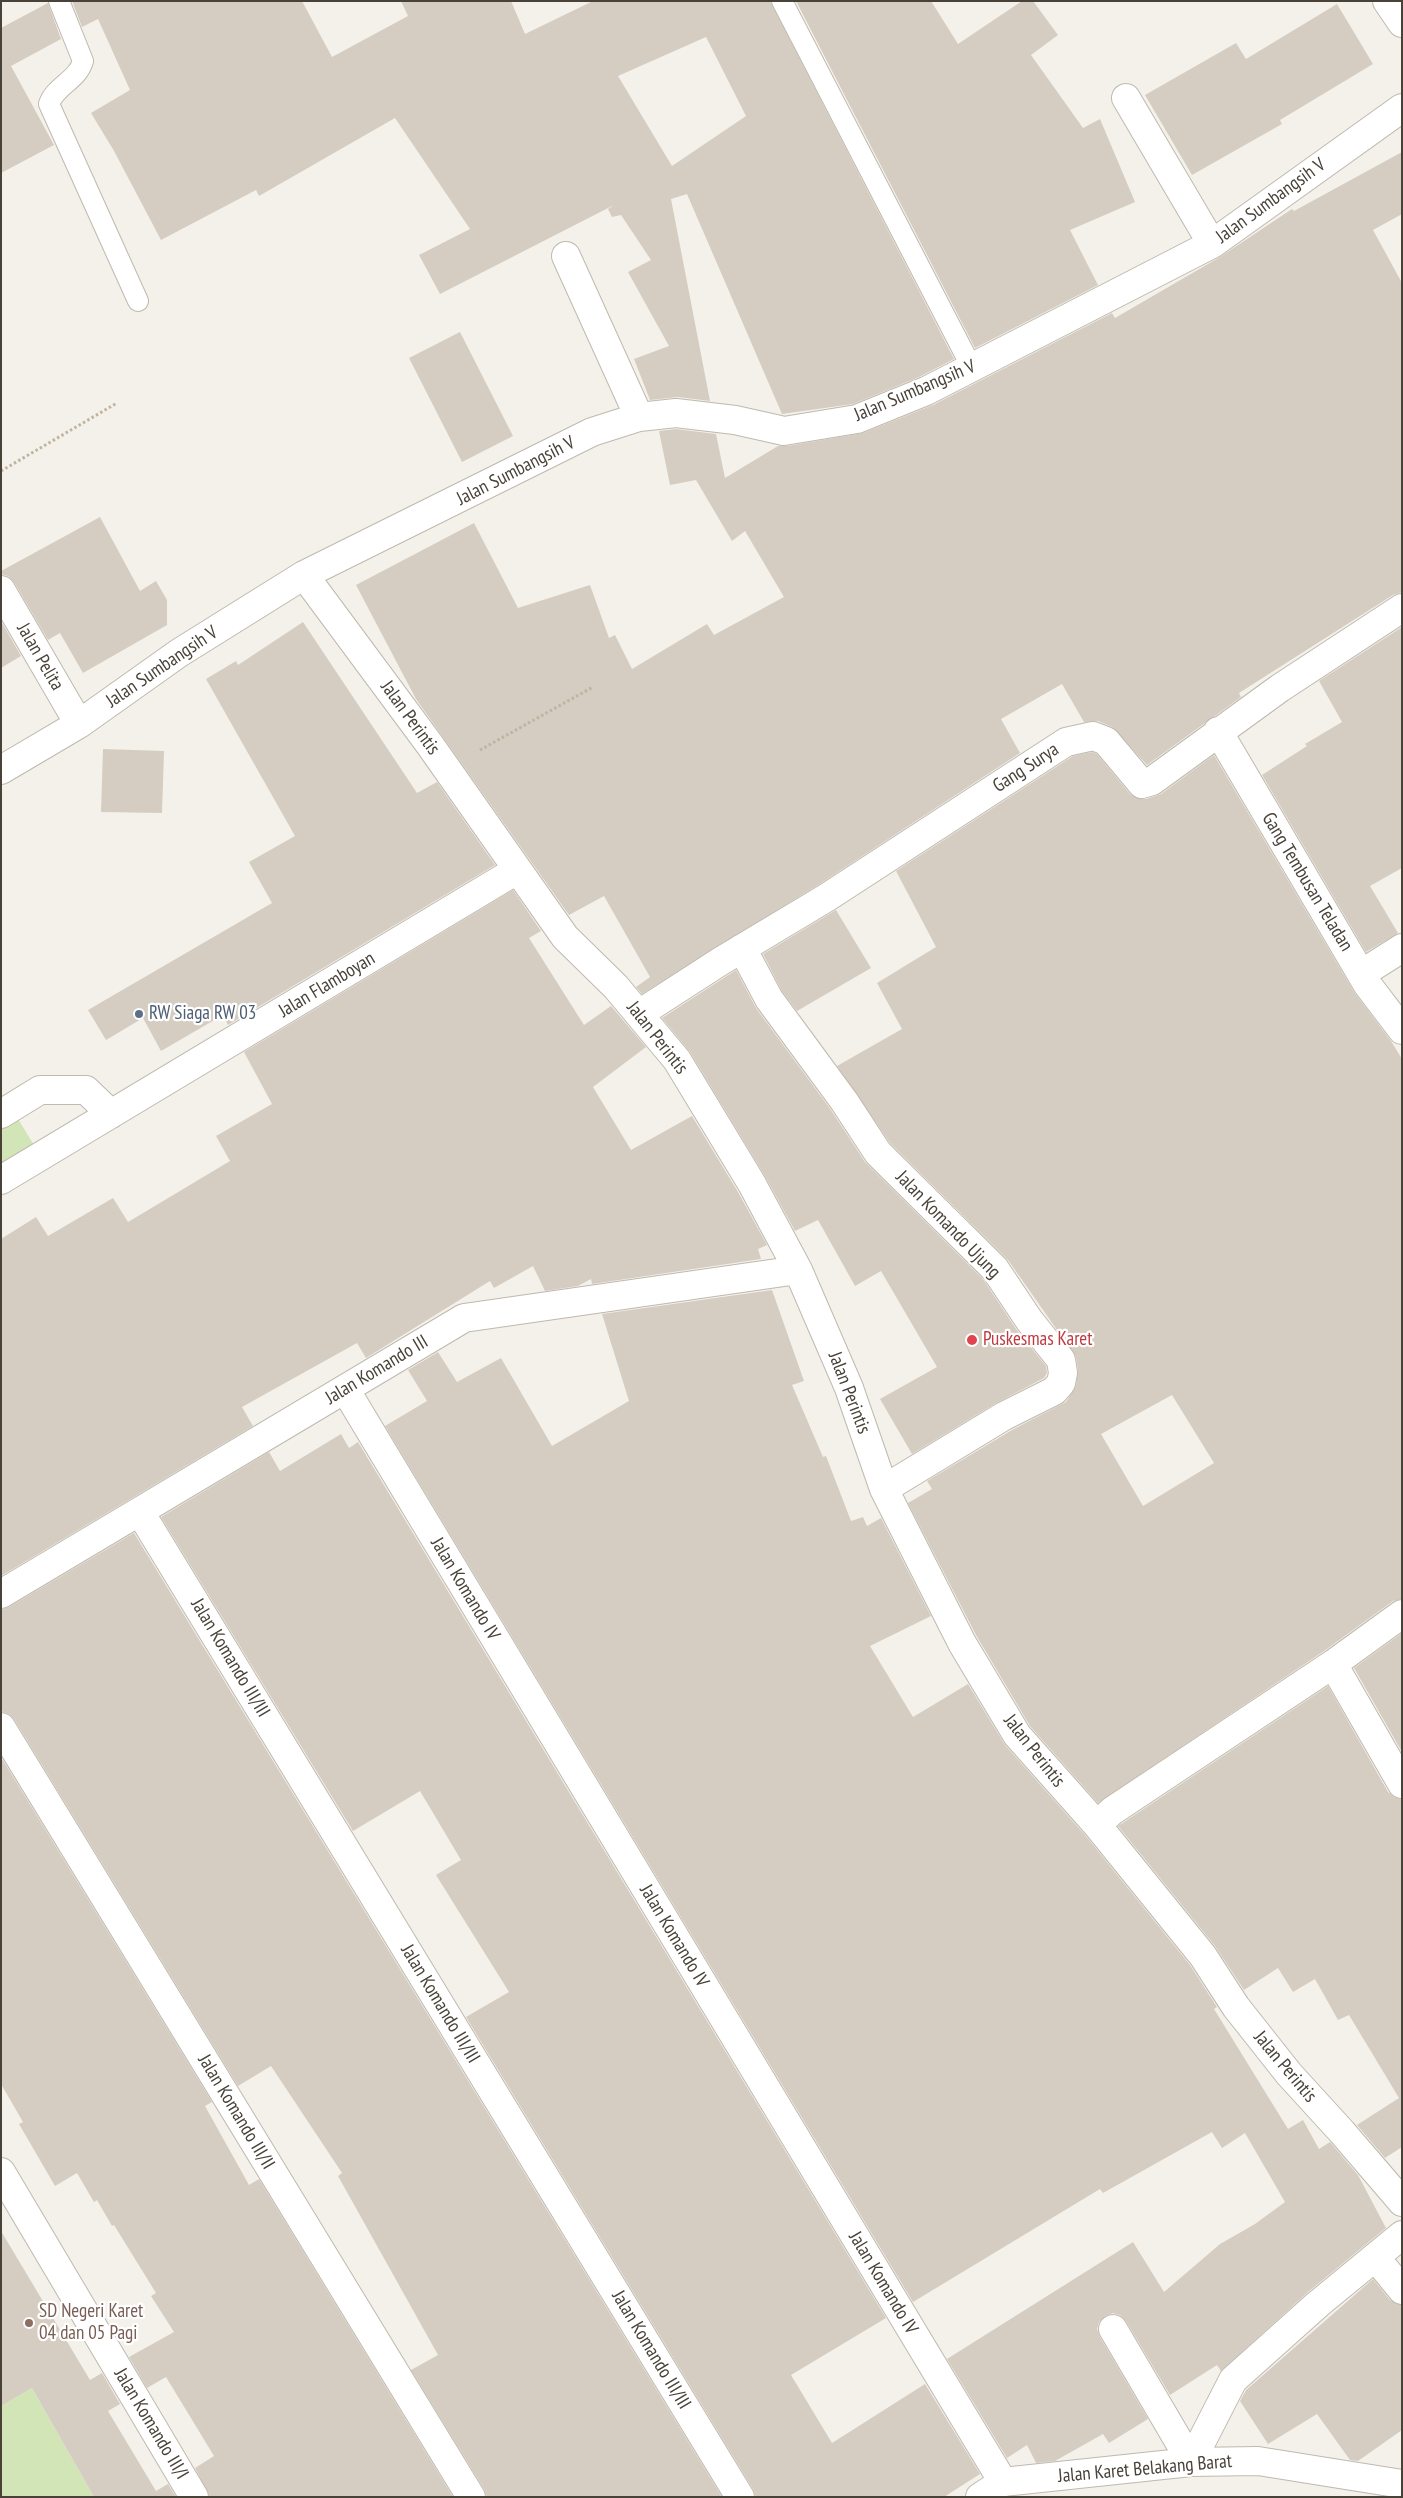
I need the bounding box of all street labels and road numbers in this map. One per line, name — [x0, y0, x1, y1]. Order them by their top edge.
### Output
street label: Jalan Sumbangsih V — [1212, 154, 1330, 248]
street label: Jalan Sumbangsih V — [851, 355, 979, 427]
street label: Jalan Sumbangsih V — [453, 431, 579, 511]
street label: Jalan Pelita — [12, 619, 68, 695]
street label: Jalan Sumbangsih V — [102, 621, 222, 713]
street label: Jalan Perintis — [376, 677, 444, 759]
street label: Gang Surya — [989, 738, 1063, 798]
street label: Gang Tembusan Teladan — [1257, 809, 1357, 955]
street label: Jalan Flamboyan — [275, 947, 379, 1023]
street label: Jalan Perintis — [622, 997, 692, 1079]
street label: Jalan Komando Ujung — [891, 1166, 1005, 1284]
street label: Jalan Komando III — [322, 1330, 432, 1410]
street label: Jalan Perintis — [823, 1349, 875, 1437]
street label: Jalan Komando IV — [426, 1534, 504, 1644]
street label: Jalan Komando III/III — [186, 1595, 274, 1721]
street label: Jalan Perintis — [999, 1710, 1069, 1792]
street label: Jalan Komando IV — [635, 1881, 713, 1991]
street label: Jalan Komando III/III — [396, 1941, 484, 2067]
street label: Jalan Perintis — [1249, 2027, 1321, 2107]
street label: Jalan Komando III/II — [193, 2050, 279, 2174]
street label: Jalan Komando IV — [844, 2228, 922, 2338]
street label: Jalan Komando III/III — [607, 2287, 695, 2413]
street label: Jalan Komando III/I — [109, 2364, 193, 2484]
street label: Jalan Karet Belakang Barat — [1057, 2450, 1233, 2488]

